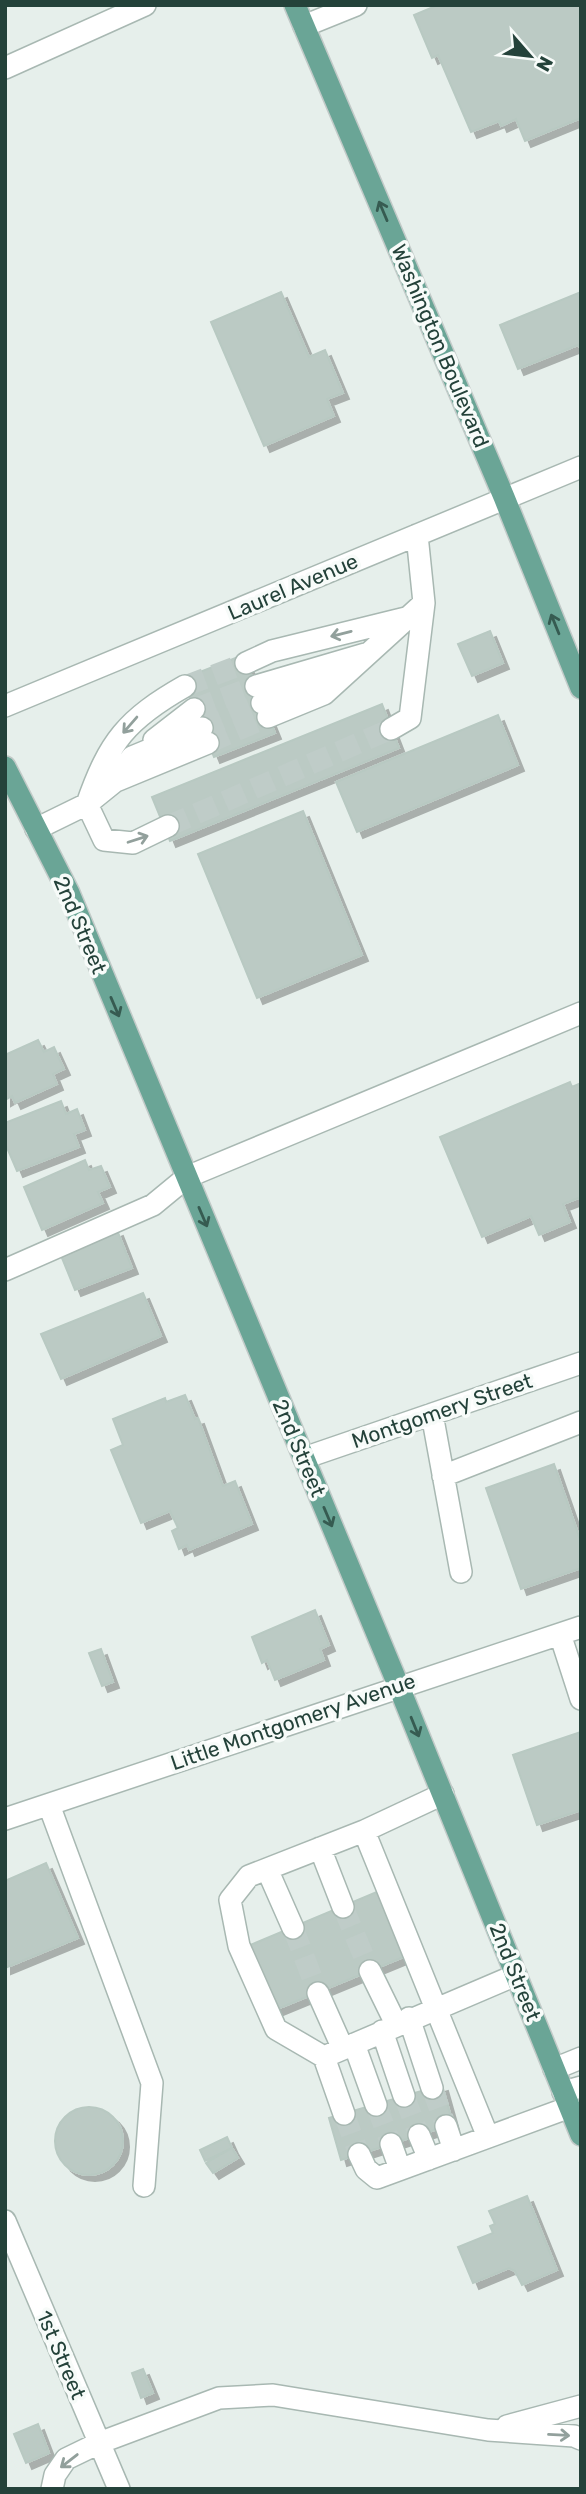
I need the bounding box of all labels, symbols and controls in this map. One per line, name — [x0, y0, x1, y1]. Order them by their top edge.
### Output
north arrow — [495, 21, 565, 91]
text: N — [531, 52, 558, 75]
one-way arrow — [375, 201, 388, 222]
street label: Washington Boulevard — [386, 240, 495, 451]
street label: Laurel Avenue — [224, 548, 362, 625]
one-way arrow — [548, 614, 561, 636]
one-way arrow — [330, 628, 353, 641]
one-way arrow — [122, 716, 138, 734]
one-way arrow — [126, 832, 148, 844]
street label: 2nd Street — [49, 872, 112, 977]
one-way arrow — [110, 995, 123, 1017]
one-way arrow — [197, 1205, 210, 1227]
street label: Montgomery Street — [348, 1368, 535, 1453]
street label: 2nd Street — [268, 1395, 331, 1500]
one-way arrow — [323, 1506, 336, 1527]
street label: Little Montgomery Avenue — [167, 1668, 418, 1775]
one-way arrow — [410, 1716, 423, 1737]
street label: 2nd Street — [485, 1919, 546, 2024]
street label: 1st Street — [32, 2307, 91, 2403]
one-way arrow — [547, 2429, 570, 2442]
one-way arrow — [60, 2452, 78, 2468]

